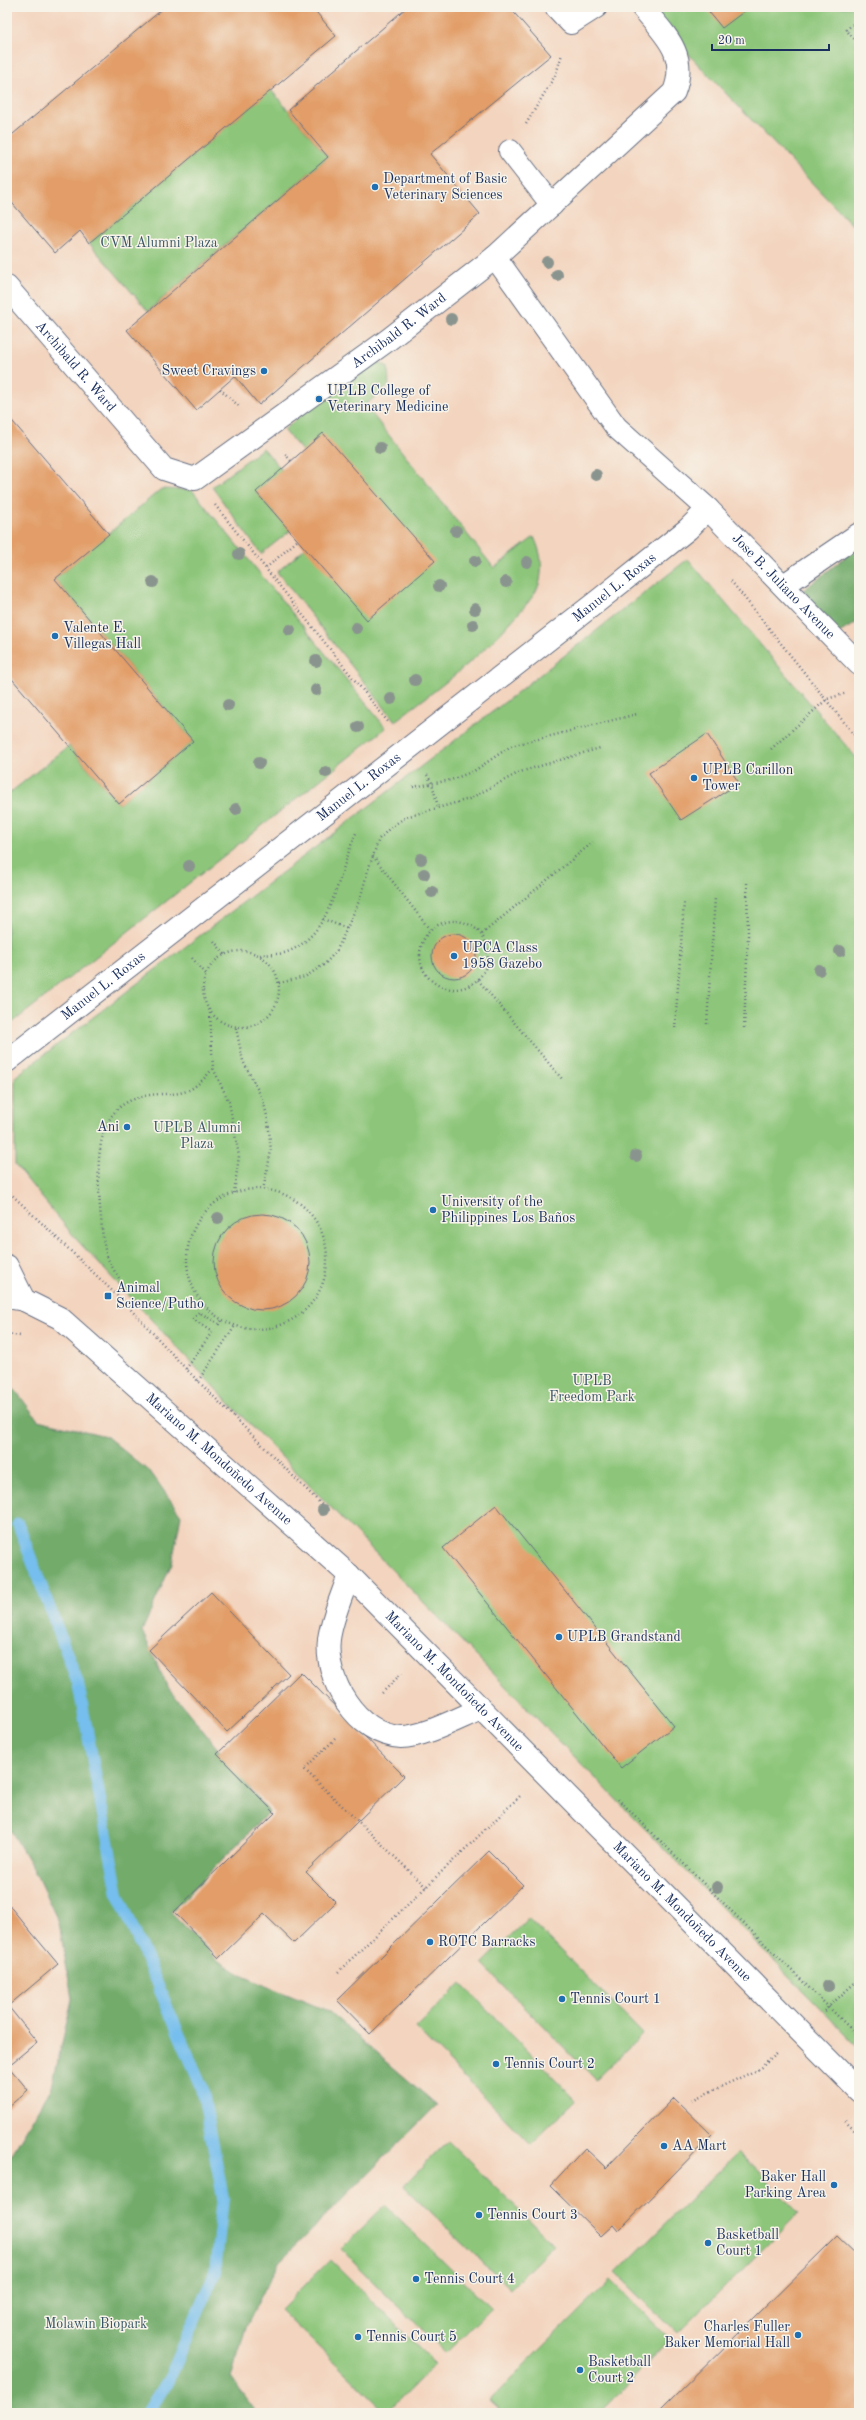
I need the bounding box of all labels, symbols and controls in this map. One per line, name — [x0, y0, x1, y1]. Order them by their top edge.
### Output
scale bar — [712, 26, 829, 52]
text: 20 m — [718, 35, 745, 47]
place label: Department of Basic Veterinary Sciences — [383, 172, 507, 202]
marker: Department of Basic Veterinary Sciences — [370, 182, 380, 192]
park label: CVM Alumni Plaza — [100, 236, 218, 250]
street label: Archibald R. Ward — [349, 291, 449, 371]
street label: Archibald R. Ward — [33, 318, 118, 415]
place label: Sweet Cravings — [161, 364, 256, 378]
marker: Sweet Cravings — [259, 366, 269, 376]
place label: UPLB College of Veterinary Medicine — [327, 384, 448, 414]
marker: UPLB College of Veterinary Medicine — [314, 394, 324, 404]
street label: Jose B. Juliano Avenue — [729, 531, 838, 642]
street label: Manuel L. Roxas — [570, 550, 659, 625]
place label: Valente E. Villegas Hall — [63, 621, 141, 651]
marker: Valente E. Villegas Hall — [50, 631, 60, 641]
street label: Manuel L. Roxas — [314, 750, 403, 824]
place label: UPLB Carillon Tower — [702, 763, 794, 793]
marker: UPLB Carillon Tower — [689, 773, 699, 783]
place label: UPCA Class 1958 Gazebo — [462, 941, 542, 971]
street label: Manuel L. Roxas — [59, 949, 148, 1023]
marker: UPCA Class 1958 Gazebo — [449, 951, 459, 961]
place label: Ani — [97, 1120, 119, 1134]
park label: UPLB Alumni Plaza — [153, 1121, 241, 1151]
marker: Ani — [122, 1122, 132, 1132]
place label: University of the Philippines Los Baños — [441, 1195, 575, 1225]
marker: University of the Philippines Los Baños — [428, 1205, 438, 1215]
place label: Animal Science/Putho — [116, 1281, 204, 1311]
marker: Animal Science/Putho — [103, 1291, 113, 1301]
park label: UPLB Freedom Park — [549, 1374, 635, 1404]
street label: Mariano M. Mondoñedo Avenue — [143, 1391, 295, 1528]
street label: Mariano M. Mondoñedo Avenue — [382, 1609, 526, 1754]
place label: UPLB Grandstand — [567, 1630, 681, 1644]
marker: UPLB Grandstand — [554, 1632, 564, 1642]
street label: Mariano M. Mondoñedo Avenue — [610, 1839, 754, 1985]
place label: ROTC Barracks — [438, 1935, 536, 1949]
marker: ROTC Barracks — [425, 1937, 435, 1947]
place label: Tennis Court 1 — [570, 1992, 661, 2006]
marker: Tennis Court 1 — [557, 1994, 567, 2004]
place label: Tennis Court 2 — [504, 2057, 595, 2071]
marker: Tennis Court 2 — [491, 2059, 501, 2069]
place label: AA Mart — [672, 2139, 727, 2153]
marker: AA Mart — [659, 2141, 669, 2151]
place label: Baker Hall Parking Area — [745, 2170, 826, 2200]
marker: Baker Hall Parking Area — [829, 2180, 839, 2190]
place label: Tennis Court 3 — [487, 2208, 578, 2222]
marker: Tennis Court 3 — [474, 2210, 484, 2220]
place label: Basketball Court 1 — [716, 2228, 779, 2258]
marker: Basketball Court 1 — [703, 2238, 713, 2248]
place label: Tennis Court 4 — [424, 2272, 515, 2286]
marker: Tennis Court 4 — [411, 2274, 421, 2284]
park label: Molawin Biopark — [45, 2317, 147, 2331]
place label: Charles Fuller Baker Memorial Hall — [664, 2320, 790, 2350]
place label: Tennis Court 5 — [366, 2330, 457, 2344]
marker: Charles Fuller Baker Memorial Hall — [793, 2330, 803, 2340]
marker: Tennis Court 5 — [353, 2332, 363, 2342]
place label: Basketball Court 2 — [588, 2355, 651, 2385]
marker: Basketball Court 2 — [575, 2365, 585, 2375]

